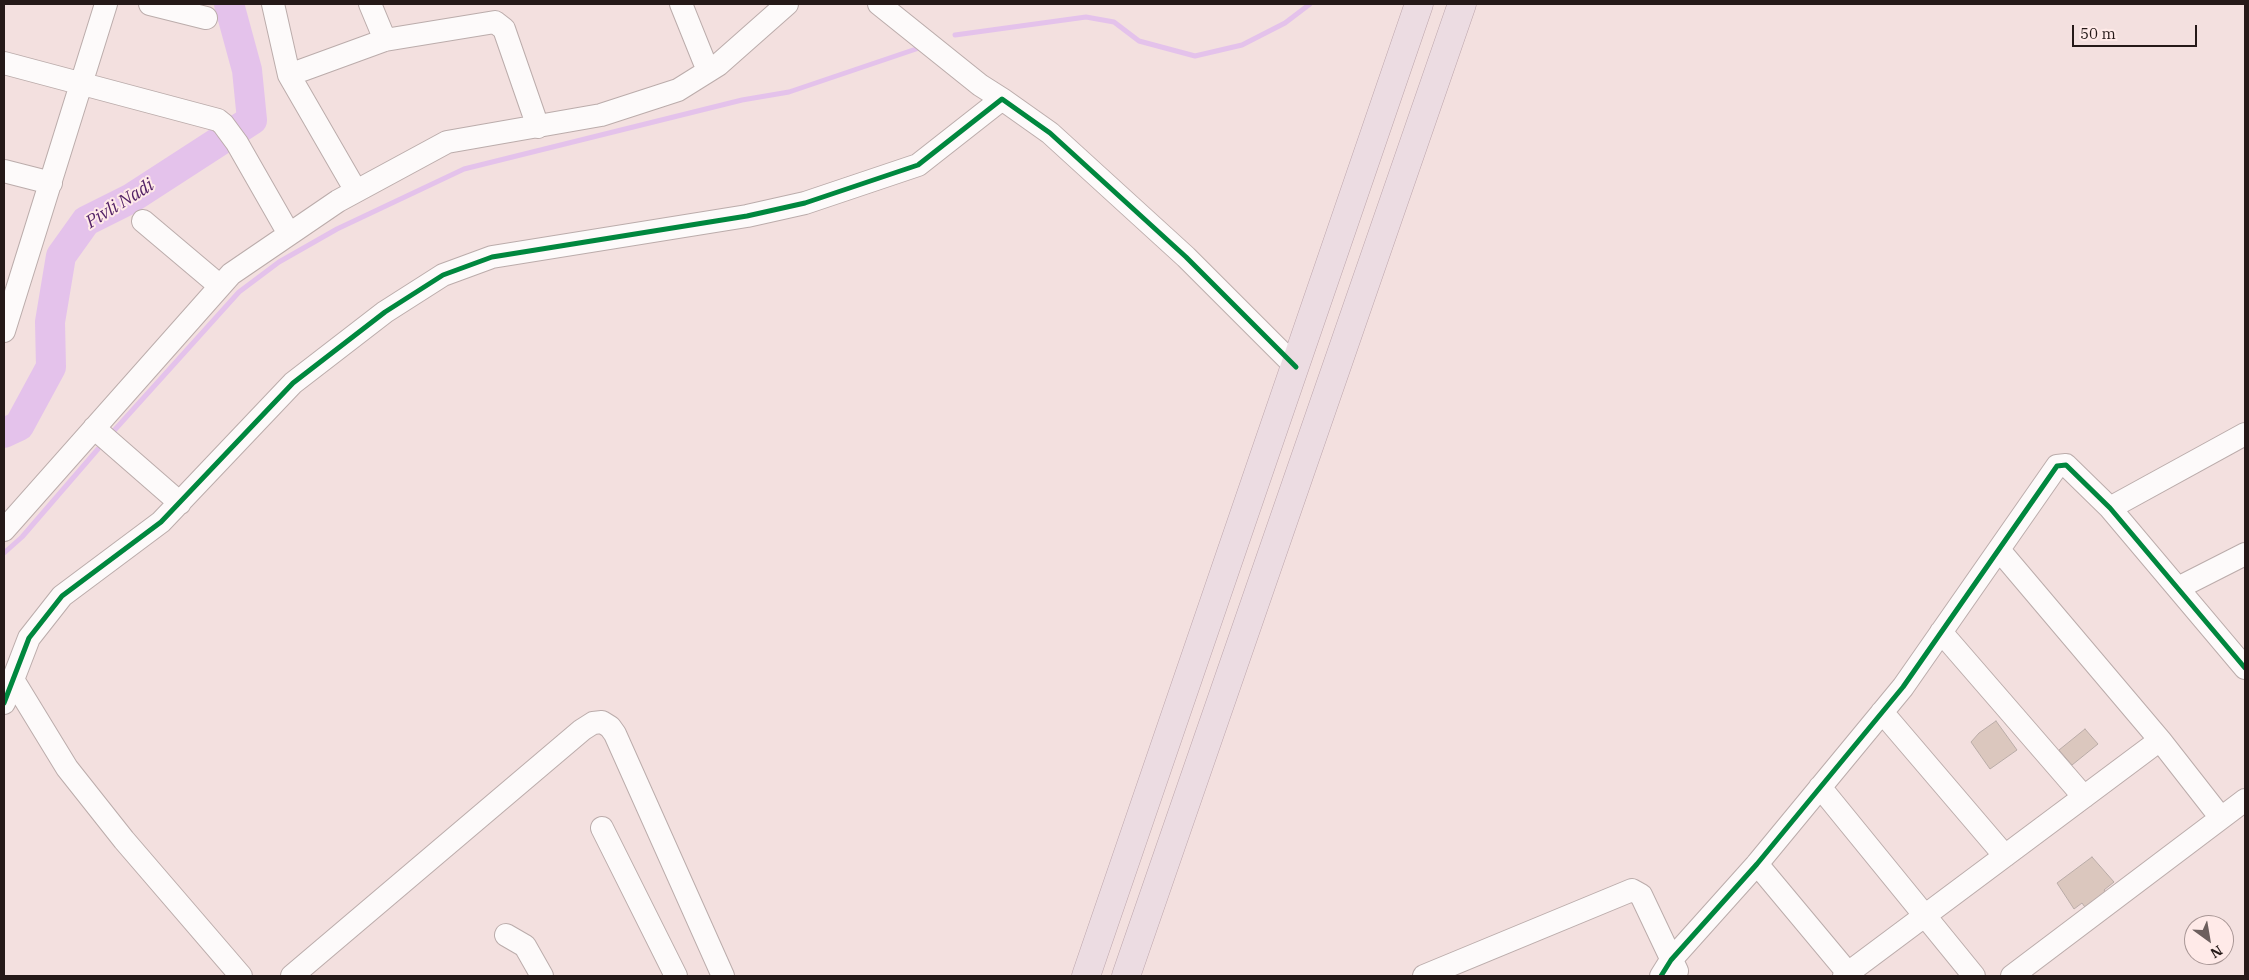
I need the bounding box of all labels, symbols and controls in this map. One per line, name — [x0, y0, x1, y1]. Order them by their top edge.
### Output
scale bar — [2074, 15, 2199, 47]
text: 50 m — [2080, 24, 2116, 43]
water label: Pivli Nadi — [82, 175, 158, 233]
north arrow — [2184, 915, 2234, 965]
text: N — [2207, 941, 2226, 962]

